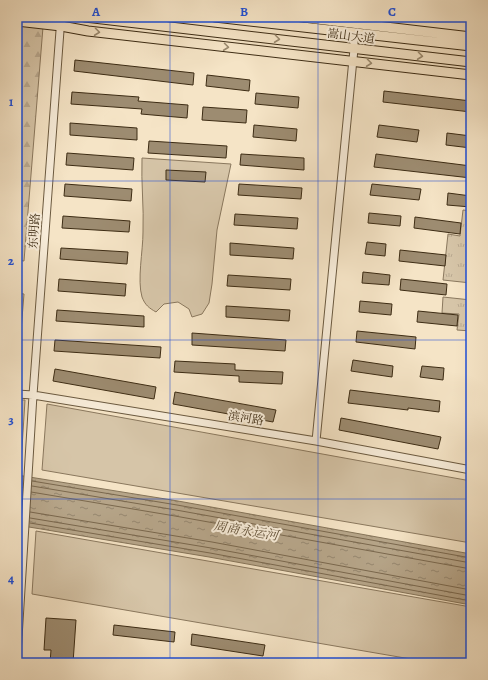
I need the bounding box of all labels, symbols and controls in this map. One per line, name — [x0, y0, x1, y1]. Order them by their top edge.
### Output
text: A — [91, 3, 101, 20]
text: B — [240, 3, 248, 20]
text: C — [388, 3, 396, 20]
street label: 嵩山大道 — [326, 25, 376, 47]
one-way arrow — [94, 27, 100, 36]
one-way arrow — [274, 35, 280, 44]
one-way arrow — [223, 42, 229, 51]
one-way arrow — [417, 51, 423, 60]
one-way arrow — [366, 59, 372, 68]
text: 1 — [9, 93, 14, 110]
street label: 东明路 — [25, 212, 43, 250]
text: 2 — [8, 252, 15, 269]
street label: 滨河路 — [227, 407, 265, 429]
text: 3 — [8, 411, 14, 428]
water label: 周商永运河 — [212, 517, 281, 544]
text: 4 — [8, 570, 14, 587]

